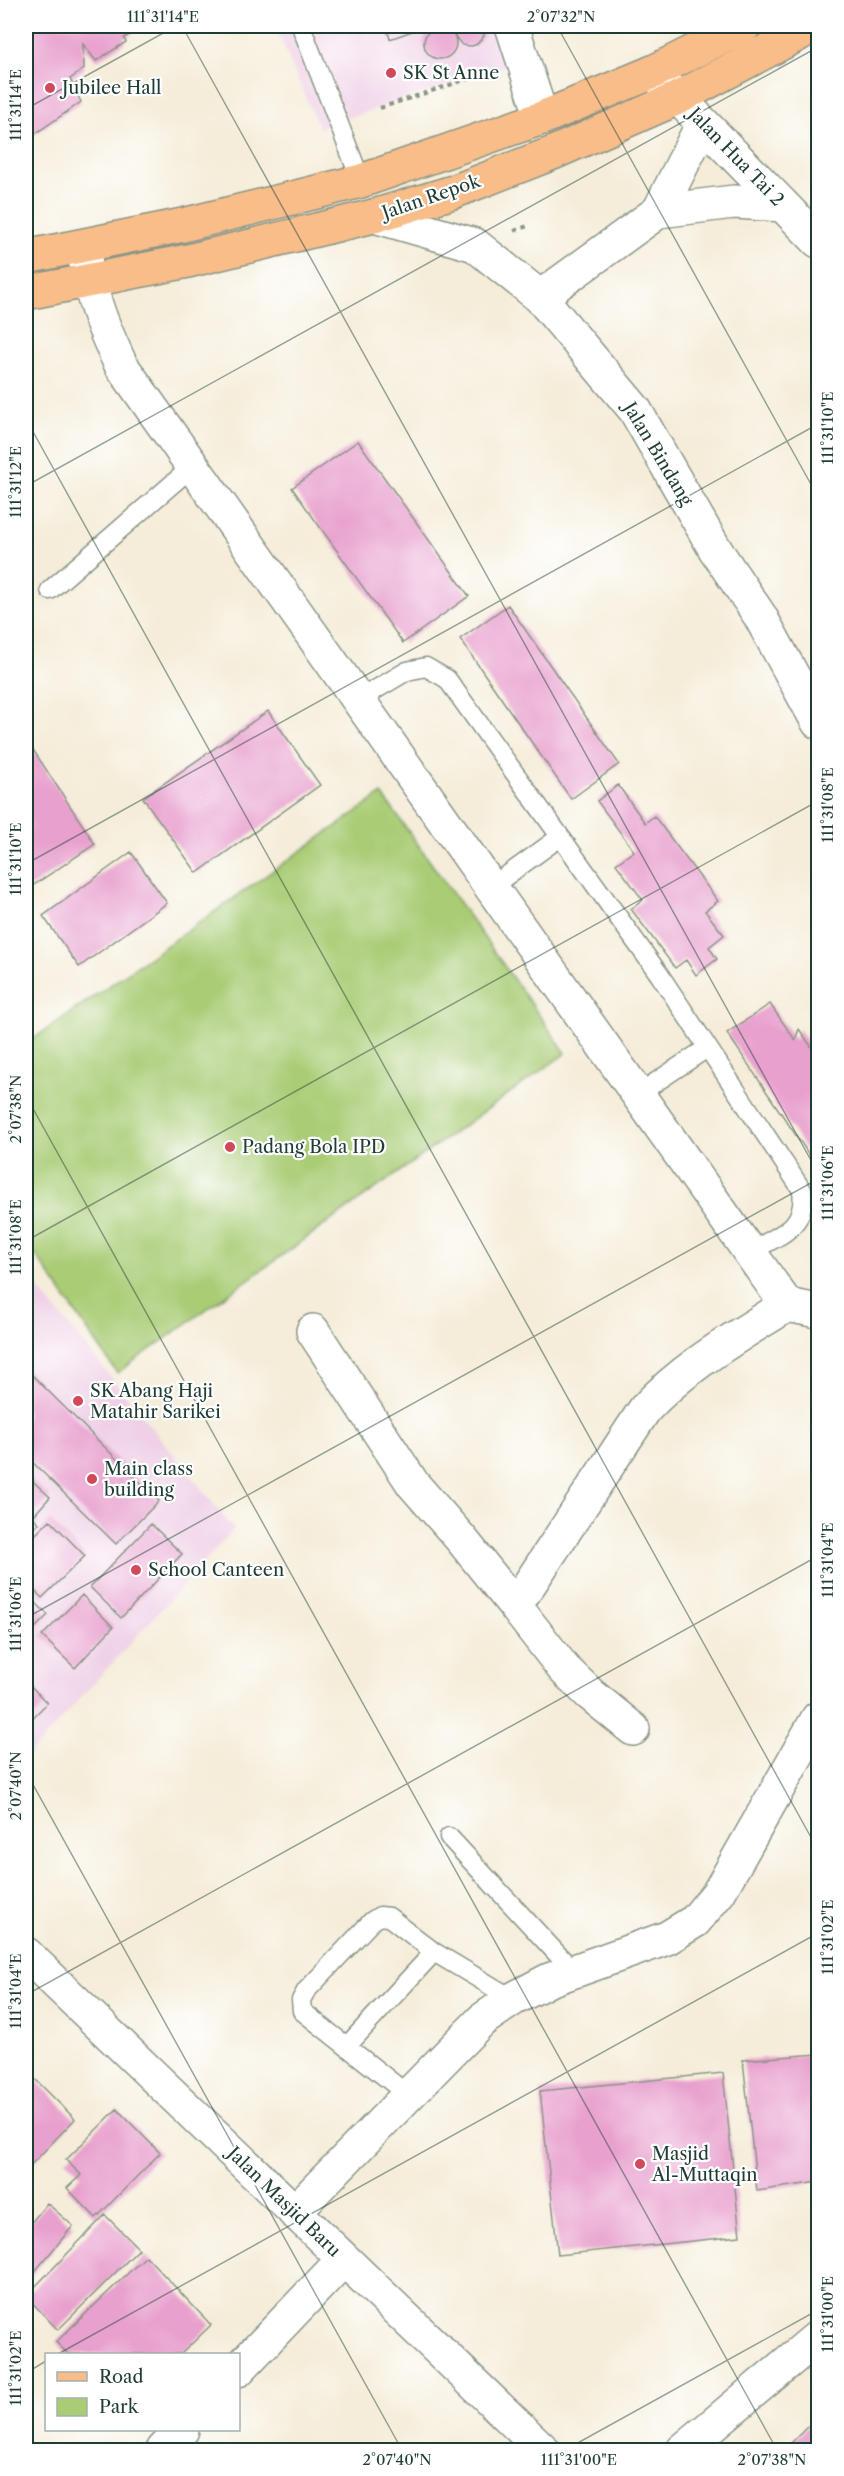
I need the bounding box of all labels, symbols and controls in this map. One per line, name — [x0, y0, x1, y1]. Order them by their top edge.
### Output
text: 111°31'14"E — [127, 7, 199, 26]
text: 2°07'32"N — [527, 7, 595, 26]
place label: SK St Anne — [403, 62, 499, 84]
marker: SK St Anne — [384, 66, 398, 80]
text: 111°31'14"E — [6, 69, 25, 141]
place label: Jubilee Hall — [59, 77, 161, 99]
marker: Jubilee Hall — [43, 81, 57, 95]
street label: Jalan Hua Tai 2 — [681, 101, 788, 211]
street label: Jalan Repok — [376, 169, 484, 225]
text: 111°31'10"E — [818, 391, 837, 465]
street label: Jalan Bindang — [617, 396, 698, 510]
text: 111°31'12"E — [6, 446, 25, 518]
text: 111°31'08"E — [818, 767, 837, 843]
text: 111°31'10"E — [6, 822, 25, 896]
text: 2°07'38"N — [6, 1075, 25, 1143]
place label: Padang Bola IPD — [242, 1136, 385, 1158]
marker: Padang Bola IPD — [223, 1140, 237, 1154]
text: 111°31'06"E — [818, 1145, 837, 1221]
text: 111°31'08"E — [6, 1199, 25, 1275]
place label: SK Abang Haji Matahir Sarikei — [90, 1380, 221, 1423]
marker: SK Abang Haji Matahir Sarikei — [71, 1394, 85, 1408]
place label: Main class building — [104, 1458, 193, 1501]
marker: Main class building — [85, 1472, 99, 1486]
text: 111°31'04"E — [818, 1522, 837, 1598]
place label: School Canteen — [148, 1559, 284, 1581]
marker: School Canteen — [129, 1563, 143, 1577]
text: 111°31'06"E — [6, 1576, 25, 1652]
text: 2°07'40"N — [6, 1751, 25, 1821]
text: 111°31'02"E — [818, 1899, 837, 1975]
text: 111°31'04"E — [6, 1953, 25, 2029]
street label: Jalan Masjid Baru — [221, 2140, 345, 2262]
place label: Masjid Al-Muttaqin — [651, 2143, 758, 2186]
marker: Masjid Al-Muttaqin — [633, 2157, 647, 2171]
text: 111°31'00"E — [818, 2276, 837, 2352]
text: 111°31'02"E — [6, 2330, 25, 2406]
legend — [45, 2353, 240, 2431]
text: Road — [99, 2366, 144, 2388]
text: Park — [99, 2396, 140, 2418]
text: 2°07'40"N — [362, 2450, 432, 2469]
text: 111°31'00"E — [541, 2450, 617, 2469]
text: 2°07'38"N — [738, 2450, 806, 2469]

